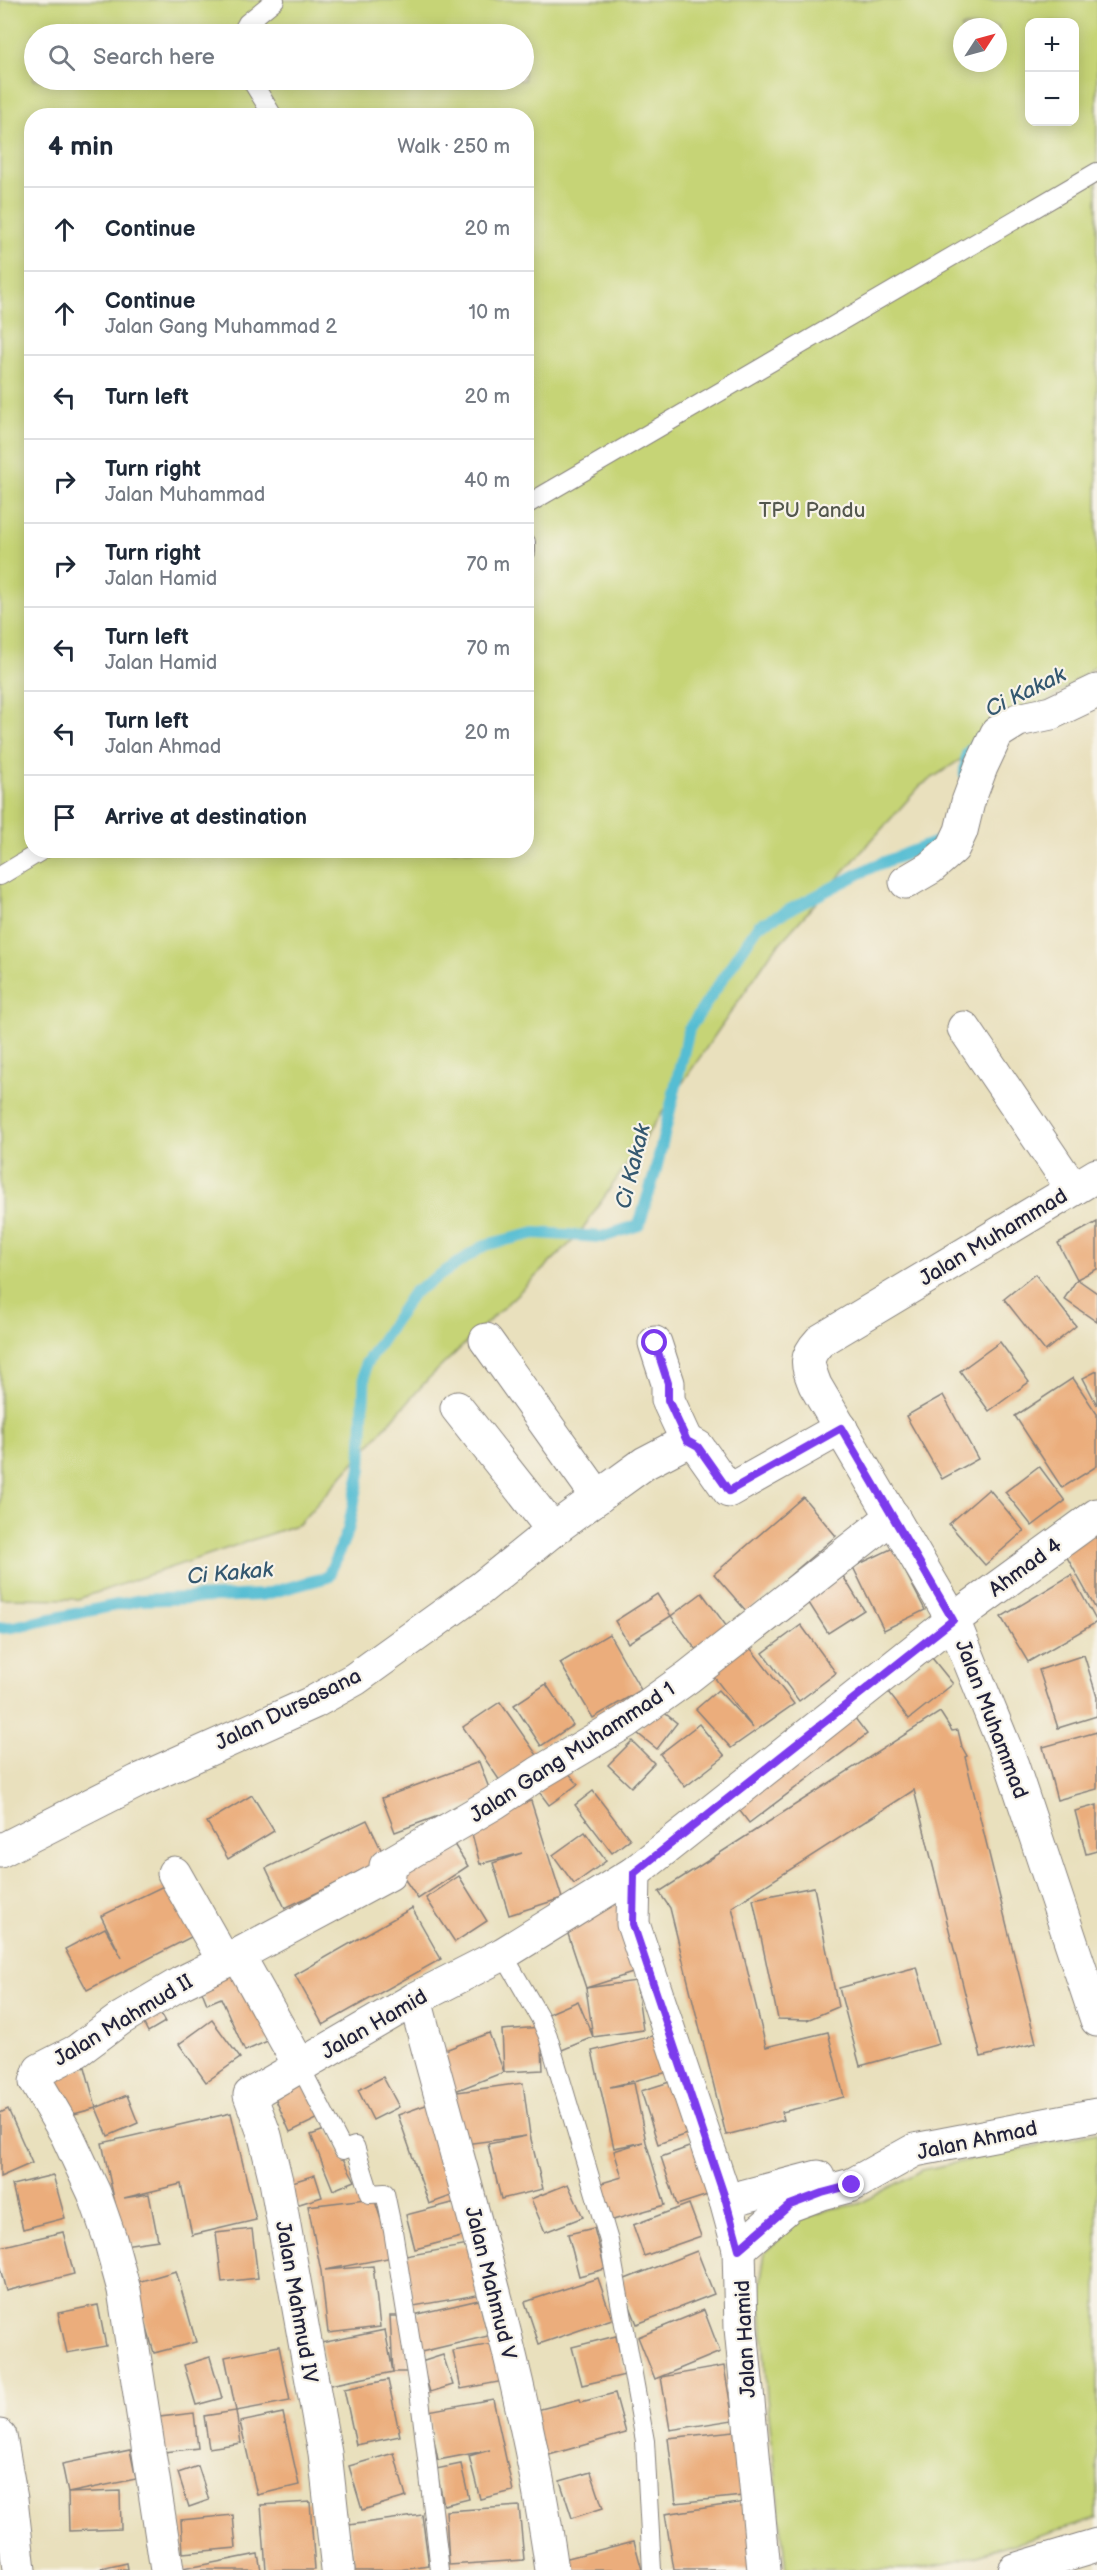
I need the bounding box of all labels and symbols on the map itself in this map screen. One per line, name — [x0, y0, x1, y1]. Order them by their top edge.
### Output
north arrow — [953, 18, 1007, 72]
park label: TPU Pandu — [759, 498, 865, 523]
water label: Ci Kakak — [981, 661, 1072, 723]
water label: Ci Kakak — [610, 1120, 657, 1212]
street label: Jalan Muhammad — [915, 1183, 1072, 1291]
route start — [641, 1329, 667, 1355]
street label: Ahmad 4 — [984, 1532, 1067, 1602]
water label: Ci Kakak — [186, 1556, 276, 1591]
street label: Jalan Muhammad — [950, 1636, 1033, 1802]
street label: Jalan Dursasana — [211, 1663, 365, 1756]
street label: Jalan Gang Muhammad 1 — [465, 1677, 679, 1828]
street label: Jalan Mahmud II — [49, 1969, 197, 2072]
street label: Jalan Hamid — [317, 1984, 432, 2065]
street label: Jalan Ahmad — [915, 2116, 1039, 2165]
route end — [838, 2171, 864, 2197]
street label: Jalan Mahmud V — [459, 2204, 522, 2362]
street label: Jalan Mahmud IV — [270, 2219, 323, 2385]
street label: Jalan Hamid — [730, 2279, 761, 2399]

